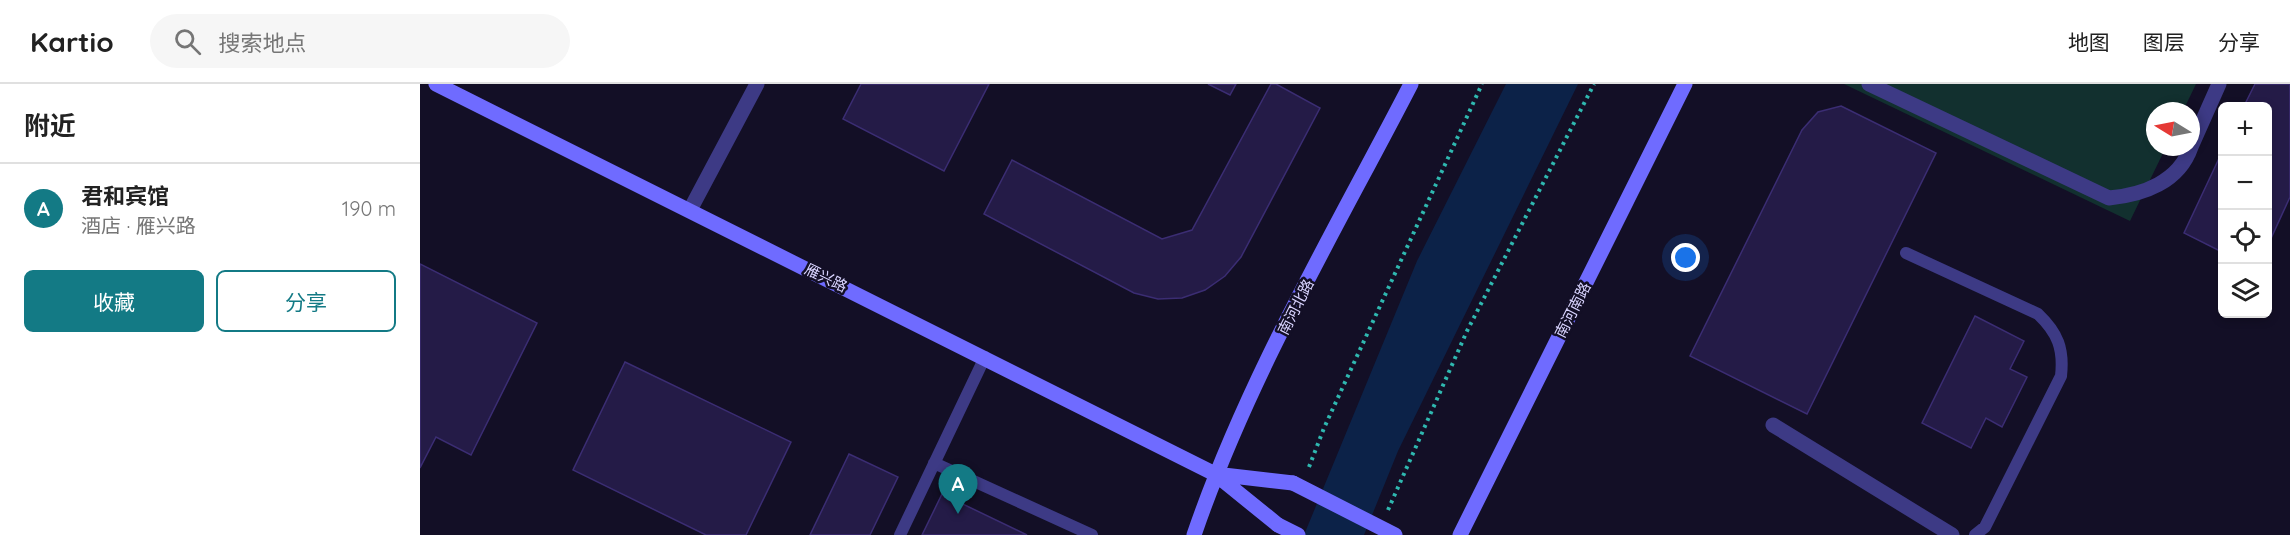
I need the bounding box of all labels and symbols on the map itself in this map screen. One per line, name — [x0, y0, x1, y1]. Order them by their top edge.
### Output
north arrow — [2146, 102, 2200, 156]
your location — [1671, 243, 1700, 272]
street label: 雁兴路 — [802, 259, 851, 296]
street label: 南河北路 — [1273, 276, 1318, 338]
street label: 南河南路 — [1550, 279, 1595, 341]
pin: A — [938, 464, 978, 514]

